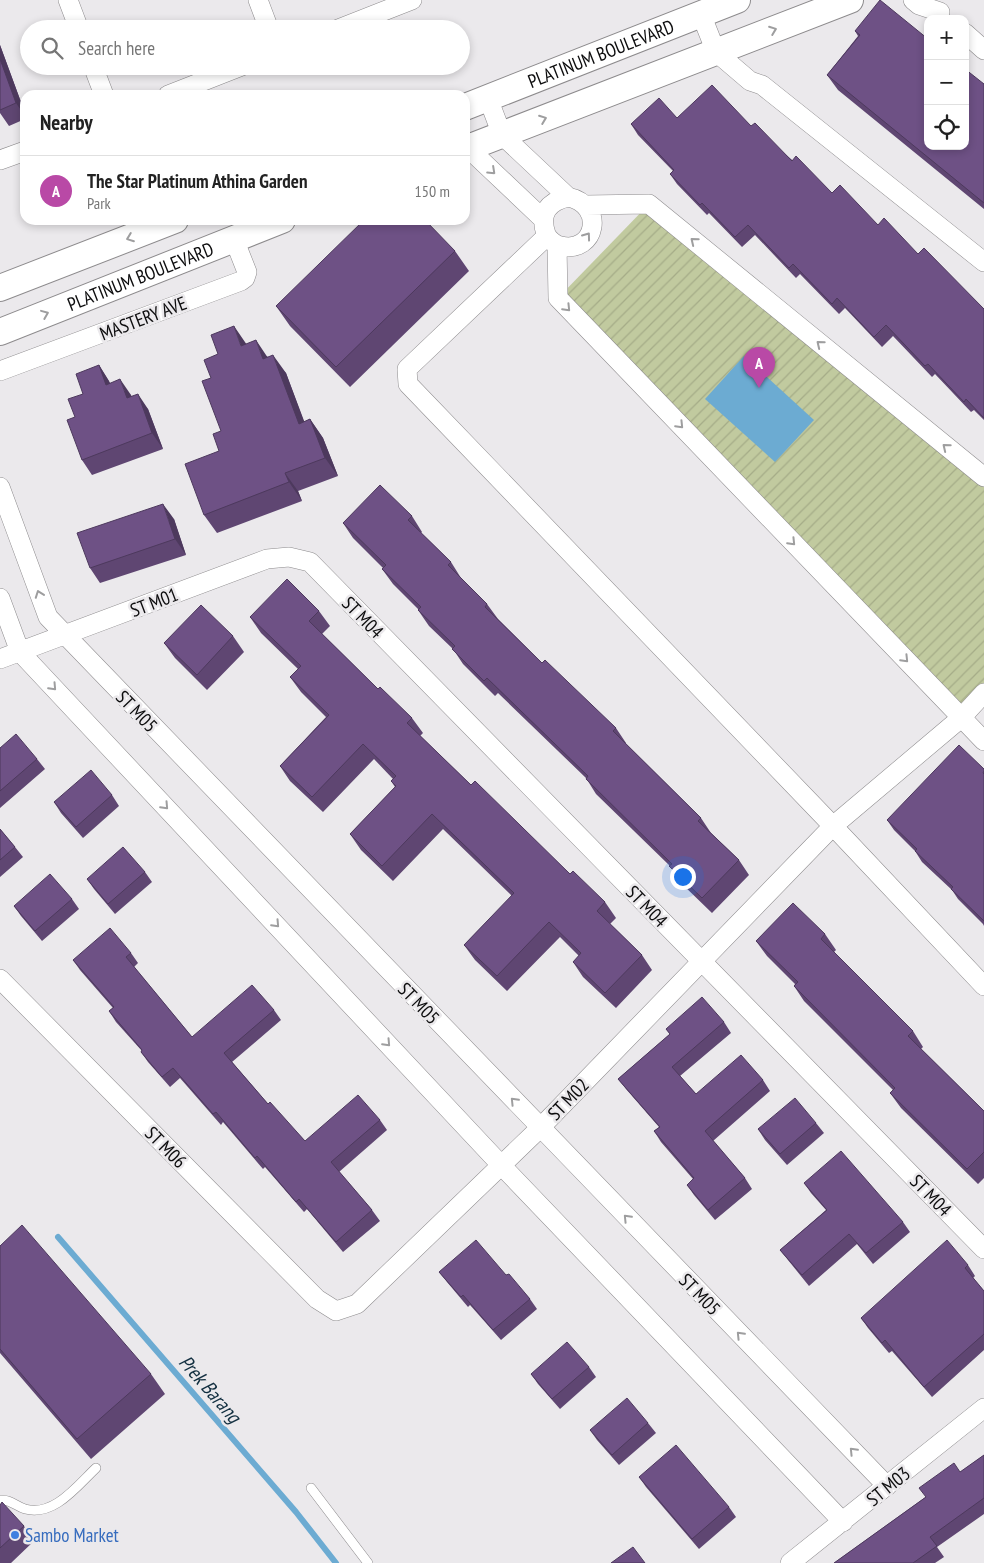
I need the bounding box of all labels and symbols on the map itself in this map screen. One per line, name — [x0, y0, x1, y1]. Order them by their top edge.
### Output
street label: PLATINUM BOULEVARD — [524, 14, 678, 93]
one-way arrow — [768, 26, 777, 36]
one-way arrow — [538, 115, 547, 125]
one-way arrow — [486, 165, 495, 174]
one-way arrow — [126, 232, 134, 242]
one-way arrow — [581, 232, 590, 242]
street label: PLATINUM BOULEVARD — [64, 236, 217, 316]
one-way arrow — [691, 238, 700, 247]
street label: MASTERY AVE — [96, 290, 190, 346]
one-way arrow — [561, 302, 570, 311]
one-way arrow — [40, 310, 49, 320]
one-way arrow — [817, 340, 826, 349]
pin: A — [743, 347, 775, 388]
one-way arrow — [674, 419, 683, 428]
one-way arrow — [943, 444, 952, 452]
one-way arrow — [786, 537, 795, 546]
street label: ST M01 — [127, 582, 181, 622]
one-way arrow — [35, 591, 45, 599]
street label: ST M04 — [337, 591, 389, 643]
one-way arrow — [899, 654, 908, 663]
one-way arrow — [47, 682, 56, 691]
street label: ST M05 — [111, 685, 163, 737]
one-way arrow — [159, 800, 168, 809]
your location — [670, 864, 696, 890]
street label: ST M04 — [621, 880, 673, 932]
one-way arrow — [270, 919, 279, 928]
street label: ST M05 — [393, 977, 445, 1029]
one-way arrow — [381, 1037, 390, 1046]
street label: ST M02 — [542, 1073, 594, 1125]
one-way arrow — [511, 1098, 520, 1107]
street label: ST M06 — [140, 1121, 192, 1173]
street label: ST M04 — [905, 1169, 957, 1221]
one-way arrow — [624, 1215, 633, 1224]
street label: ST M05 — [674, 1268, 726, 1320]
one-way arrow — [737, 1332, 746, 1341]
water label: Prek Barang — [173, 1350, 248, 1430]
one-way arrow — [850, 1448, 859, 1457]
street label: ST M03 — [861, 1461, 915, 1511]
place label: Sambo Market — [25, 1523, 120, 1547]
marker: Sambo Market — [9, 1529, 21, 1541]

